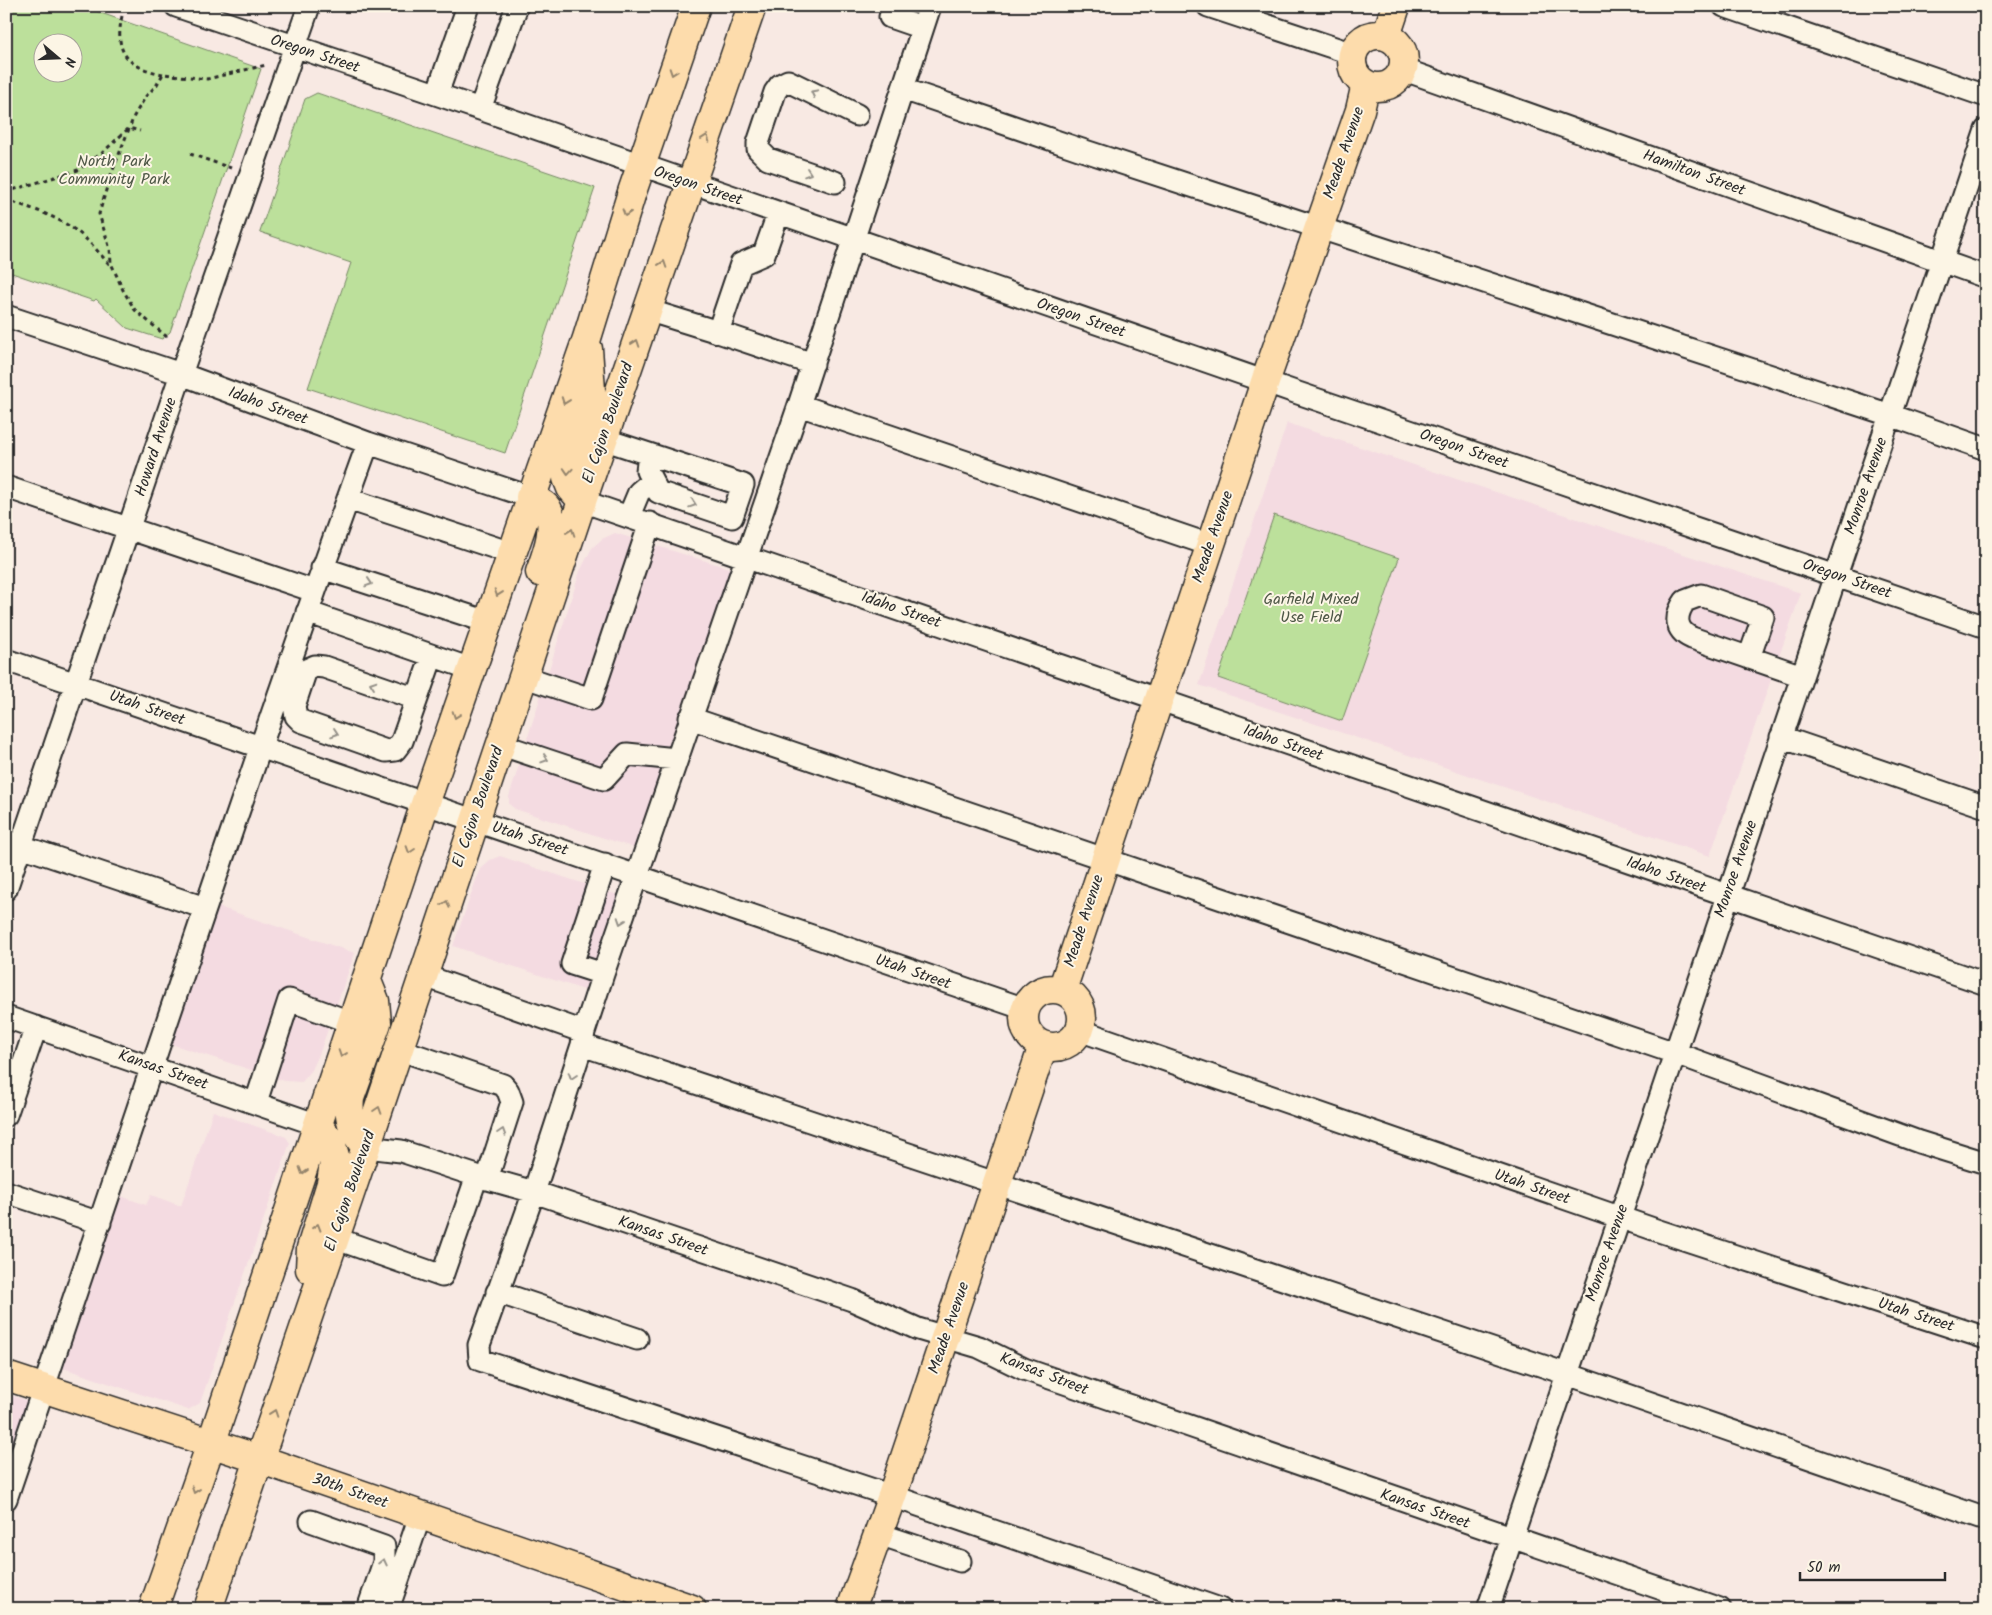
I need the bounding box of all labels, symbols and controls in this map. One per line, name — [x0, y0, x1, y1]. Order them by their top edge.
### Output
street label: Oregon Street — [267, 28, 364, 80]
north arrow — [32, 32, 82, 82]
text: N — [57, 54, 81, 70]
one-way arrow — [669, 67, 679, 76]
one-way arrow — [810, 89, 819, 99]
street label: Meade Avenue — [1317, 104, 1371, 202]
one-way arrow — [700, 134, 710, 142]
street label: Hamilton Street — [1639, 143, 1750, 203]
park label: North Park Community Park — [58, 149, 170, 192]
street label: Oregon Street — [650, 159, 747, 213]
one-way arrow — [803, 167, 812, 177]
one-way arrow — [622, 209, 632, 217]
one-way arrow — [657, 260, 667, 268]
street label: Oregon Street — [1033, 291, 1130, 345]
one-way arrow — [630, 340, 640, 348]
street label: El Cajon Boulevard — [576, 358, 641, 487]
street label: Idaho Street — [225, 380, 312, 432]
street label: Howard Avenue — [128, 394, 184, 500]
one-way arrow — [561, 396, 571, 405]
street label: Oregon Street — [1416, 422, 1513, 476]
street label: Monroe Avenue — [1838, 434, 1894, 538]
one-way arrow — [563, 467, 574, 475]
street label: Meade Avenue — [1186, 488, 1240, 586]
one-way arrow — [688, 498, 696, 508]
one-way arrow — [565, 528, 575, 537]
street label: Oregon Street — [1799, 552, 1896, 606]
one-way arrow — [364, 578, 372, 588]
street label: Idaho Street — [858, 585, 945, 636]
park label: Garfield Mixed Use Field — [1264, 587, 1360, 630]
one-way arrow — [493, 588, 503, 597]
one-way arrow — [369, 680, 378, 690]
street label: Utah Street — [106, 683, 189, 733]
one-way arrow — [451, 711, 461, 719]
street label: Idaho Street — [1240, 718, 1327, 769]
one-way arrow — [330, 727, 339, 737]
street label: El Cajon Boulevard — [446, 742, 511, 871]
one-way arrow — [541, 754, 549, 764]
street label: Utah Street — [489, 815, 572, 863]
street label: Monroe Avenue — [1708, 817, 1764, 921]
one-way arrow — [406, 846, 416, 854]
street label: Idaho Street — [1623, 850, 1710, 901]
street label: Meade Avenue — [1057, 871, 1111, 971]
one-way arrow — [440, 901, 450, 909]
one-way arrow — [617, 916, 627, 925]
street label: Utah Street — [872, 947, 955, 997]
street label: Kansas Street — [115, 1043, 212, 1097]
one-way arrow — [338, 1050, 348, 1058]
one-way arrow — [568, 1071, 578, 1079]
one-way arrow — [372, 1107, 382, 1115]
street label: El Cajon Boulevard — [318, 1126, 383, 1255]
one-way arrow — [496, 1129, 506, 1137]
street label: Utah Street — [1491, 1162, 1574, 1212]
one-way arrow — [298, 1167, 308, 1175]
street label: Monroe Avenue — [1579, 1201, 1635, 1305]
street label: Kansas Street — [615, 1209, 712, 1263]
one-way arrow — [312, 1224, 322, 1232]
street label: Meade Avenue — [922, 1279, 976, 1377]
street label: Utah Street — [1875, 1291, 1958, 1339]
street label: Kansas Street — [996, 1346, 1093, 1403]
one-way arrow — [268, 1409, 278, 1418]
street label: 30th Street — [309, 1466, 392, 1516]
street label: Kansas Street — [1377, 1482, 1474, 1536]
one-way arrow — [191, 1485, 201, 1494]
scale bar — [1800, 1550, 1944, 1582]
text: 50 m — [1807, 1556, 1841, 1580]
one-way arrow — [377, 1558, 388, 1567]

